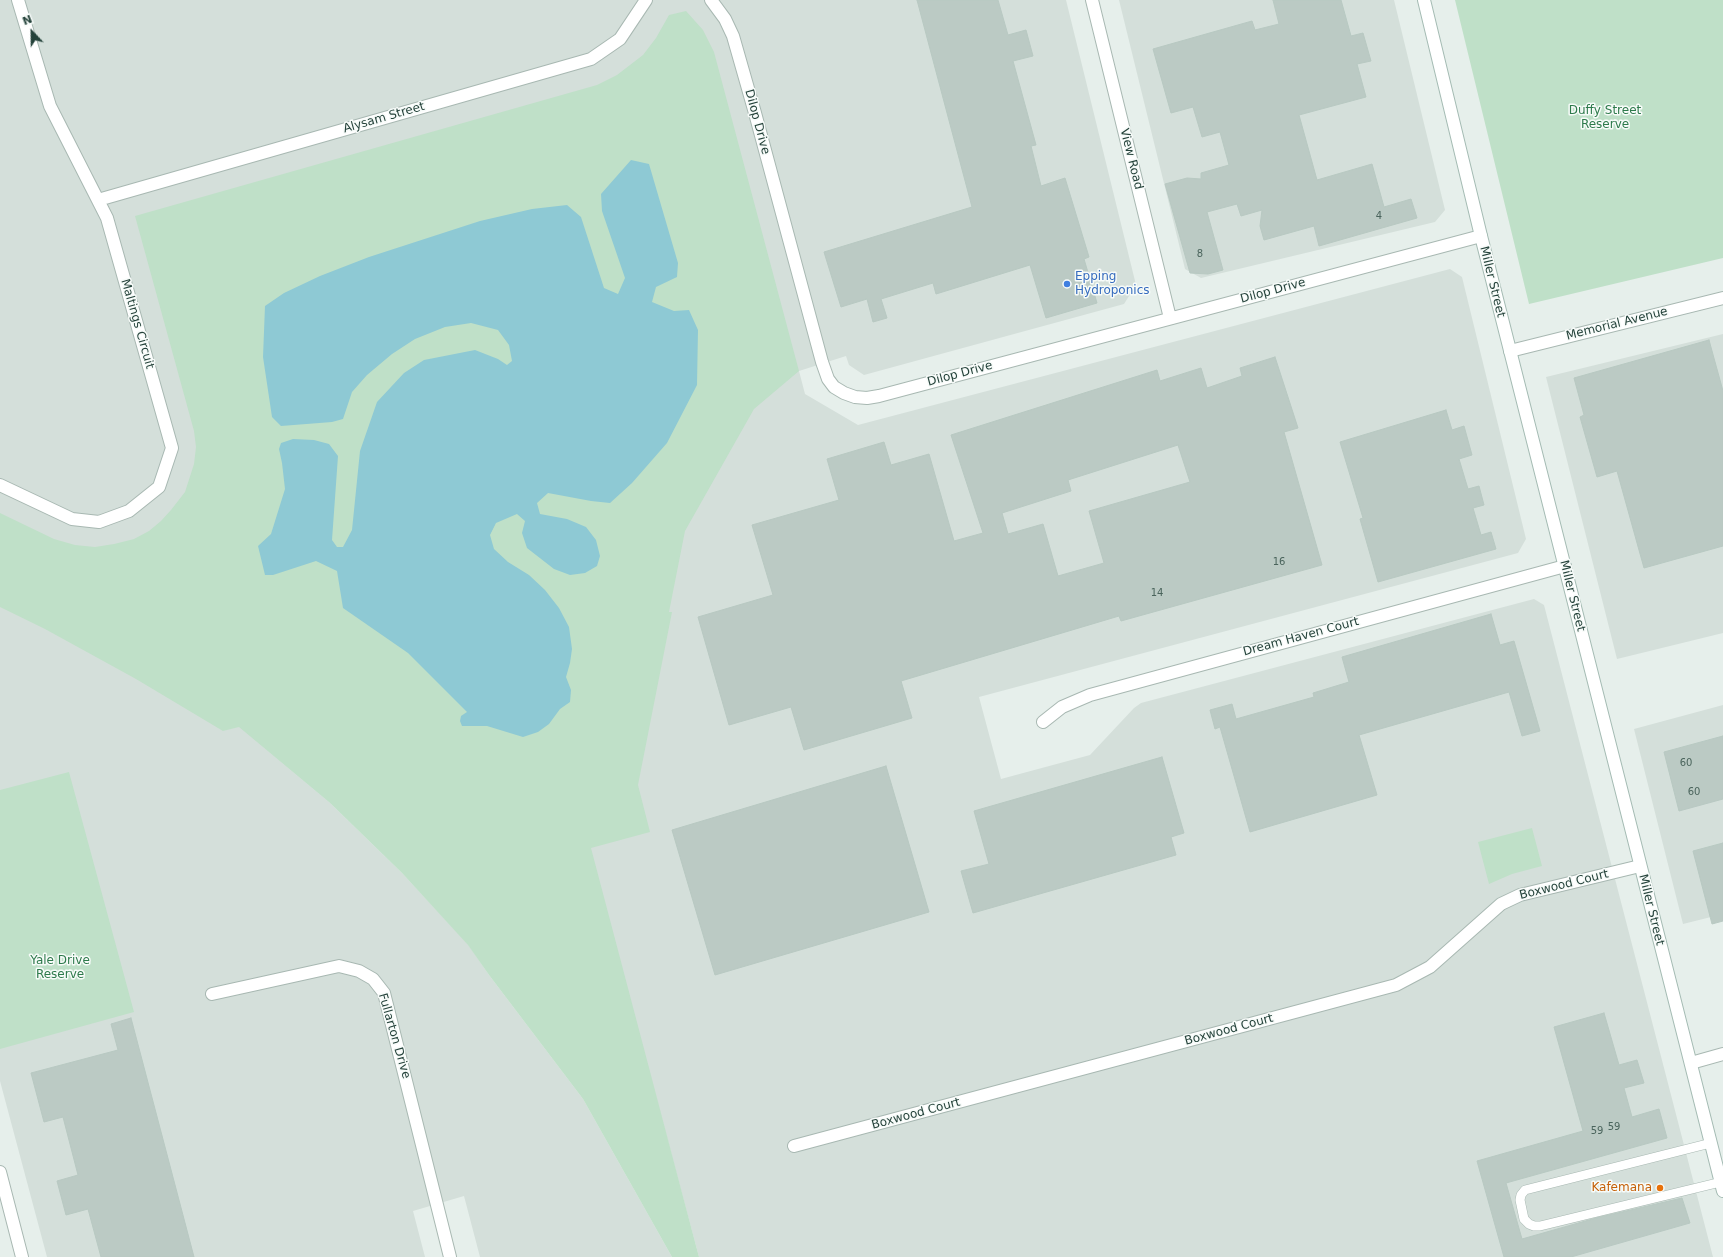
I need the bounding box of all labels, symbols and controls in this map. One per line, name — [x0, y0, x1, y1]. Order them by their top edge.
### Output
north arrow — [12, 12, 52, 52]
text: N — [21, 13, 34, 28]
street label: Dilop Drive — [741, 88, 773, 156]
street label: Alysam Street — [342, 99, 426, 137]
park label: Duffy Street Reserve — [1569, 104, 1641, 132]
street label: View Road — [1116, 127, 1146, 191]
house number: 4 — [1376, 210, 1382, 222]
street label: Miller Street — [1476, 245, 1508, 319]
house number: 8 — [1197, 248, 1203, 260]
place label: Epping Hydroponics — [1075, 270, 1150, 298]
street label: Dilop Drive — [1239, 275, 1307, 307]
street label: Maltings Circuit — [117, 277, 157, 371]
marker: Epping Hydroponics — [1062, 279, 1072, 289]
street label: Memorial Avenue — [1565, 304, 1669, 344]
street label: Dilop Drive — [926, 358, 994, 390]
house number: 16 — [1273, 556, 1285, 568]
street label: Miller Street — [1556, 559, 1588, 633]
house number: 14 — [1151, 587, 1163, 599]
street label: Dream Haven Court — [1241, 615, 1361, 659]
house number: 60 — [1680, 757, 1692, 769]
house number: 60 — [1688, 786, 1700, 798]
street label: Boxwood Court — [1518, 867, 1610, 903]
street label: Miller Street — [1635, 873, 1667, 947]
park label: Yale Drive Reserve — [30, 954, 90, 982]
street label: Fullarton Drive — [375, 992, 413, 1080]
street label: Boxwood Court — [1183, 1011, 1275, 1049]
street label: Boxwood Court — [870, 1095, 962, 1133]
house number: 59 — [1608, 1121, 1620, 1133]
house number: 59 — [1591, 1125, 1603, 1137]
place label: Kafemana — [1591, 1181, 1652, 1195]
marker: Kafemana — [1655, 1183, 1665, 1193]

